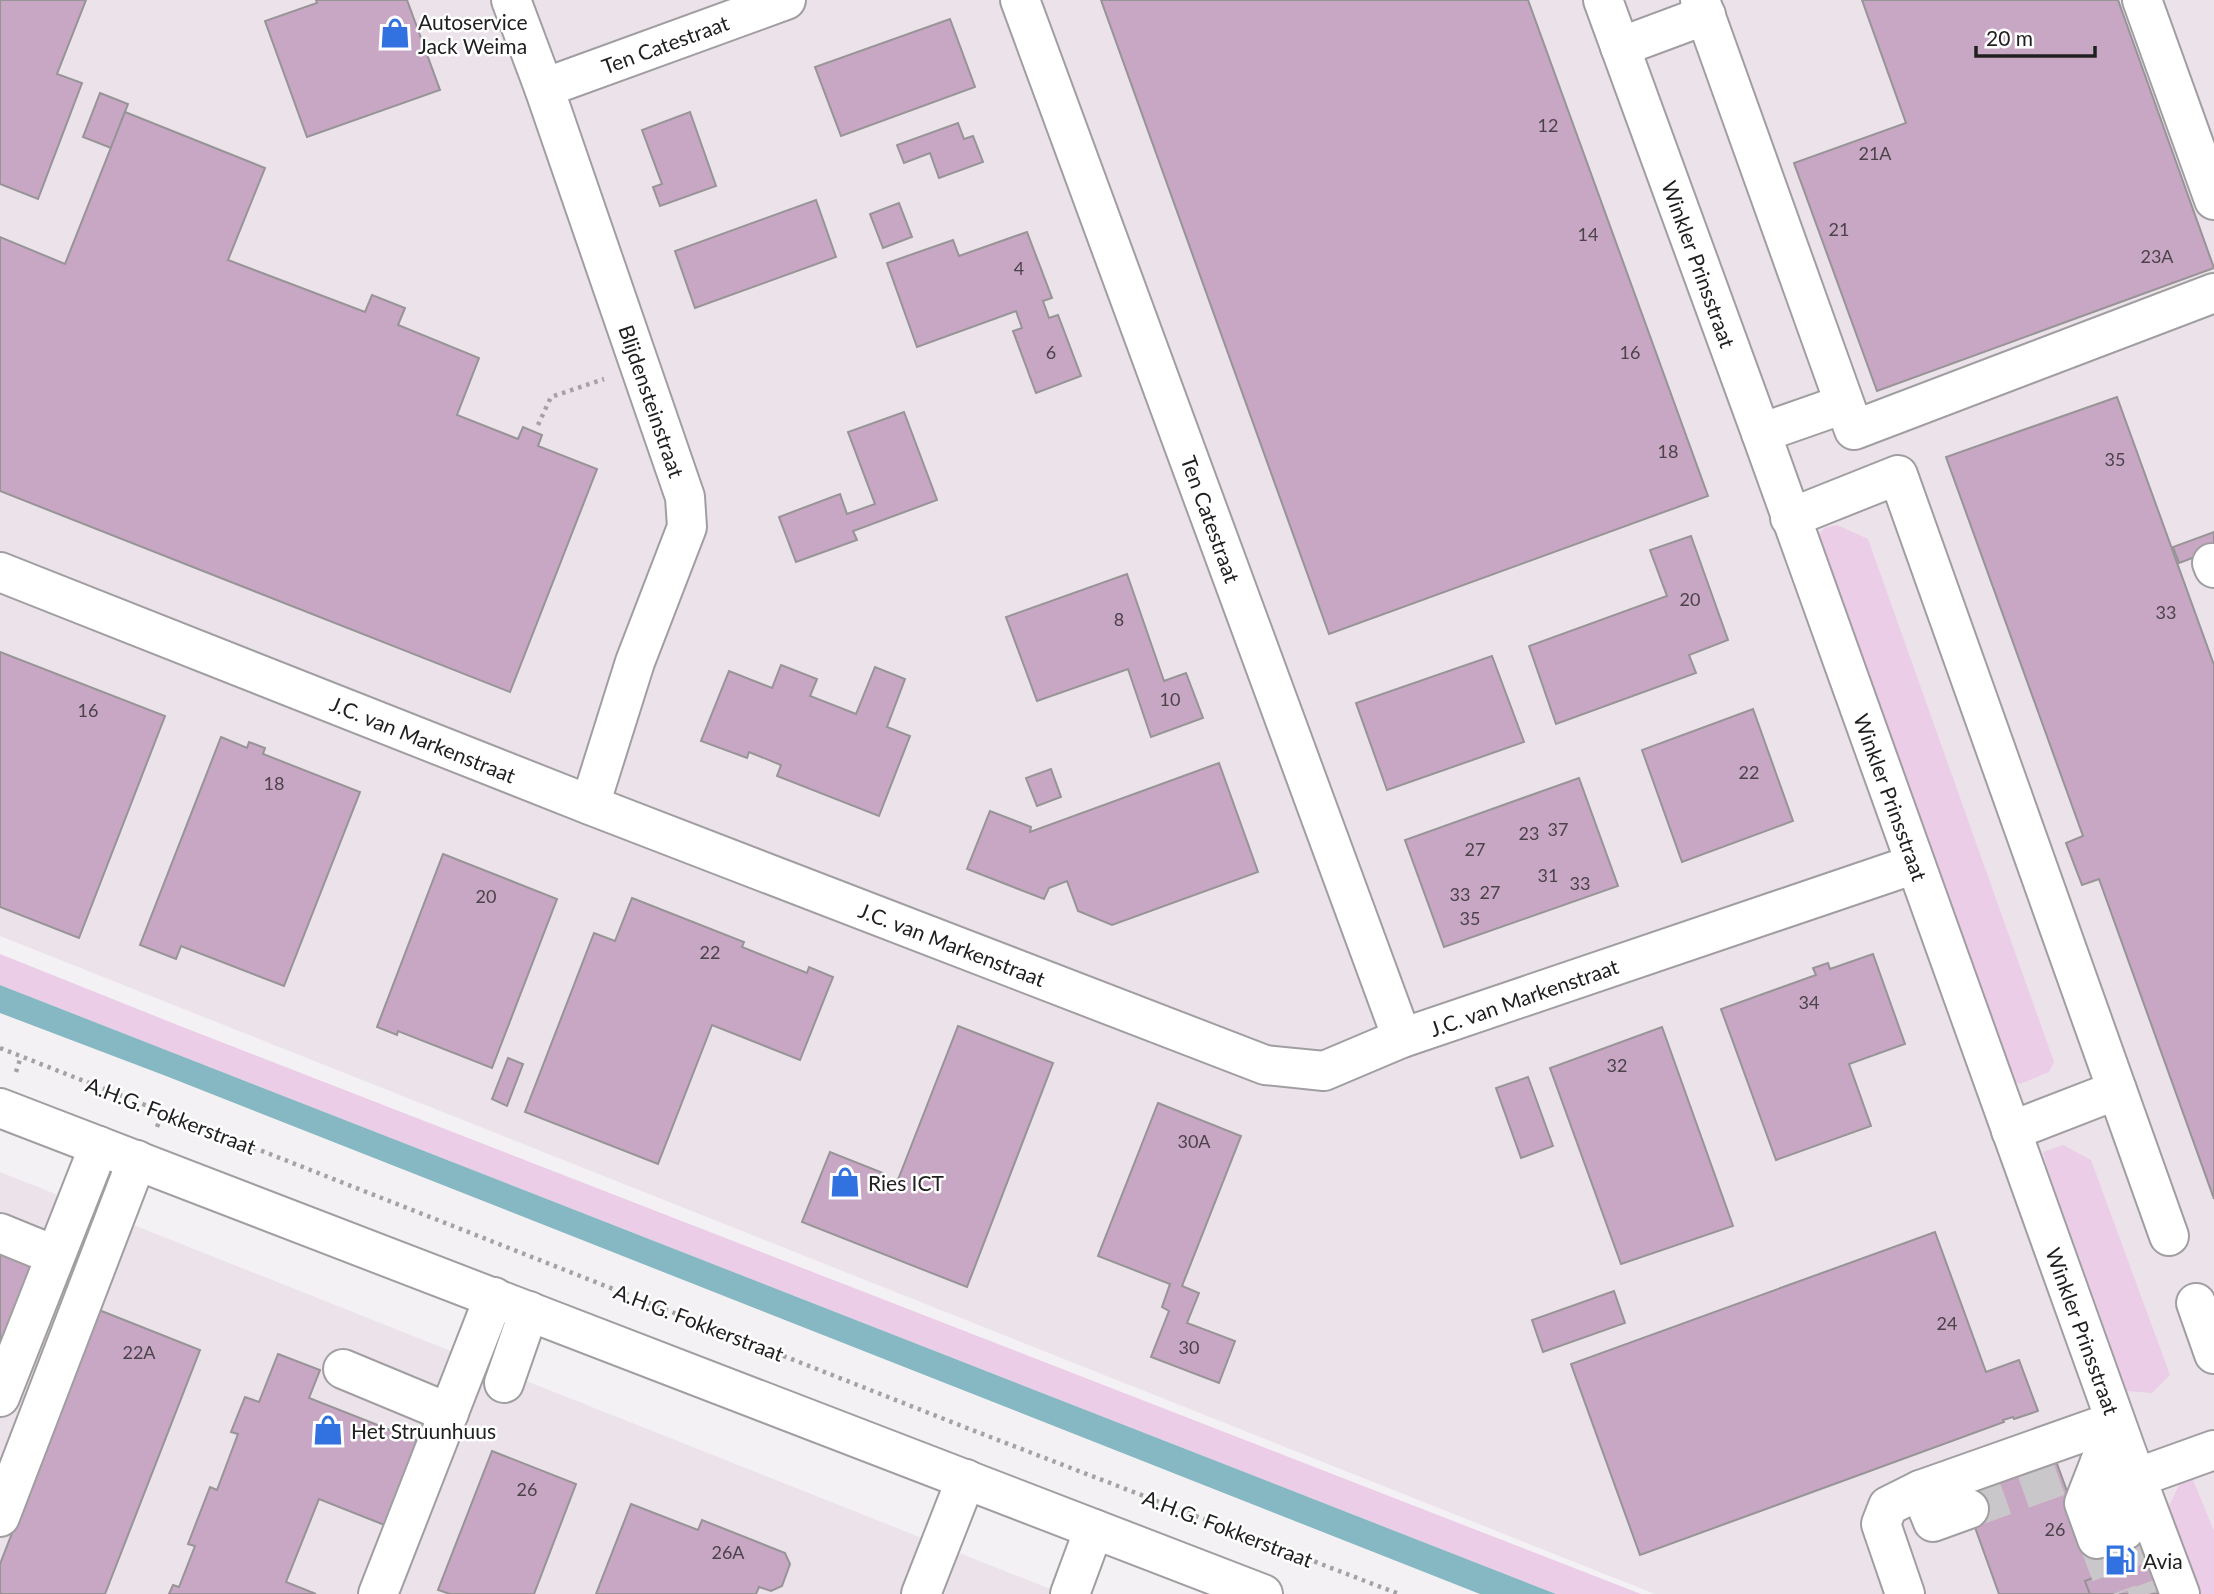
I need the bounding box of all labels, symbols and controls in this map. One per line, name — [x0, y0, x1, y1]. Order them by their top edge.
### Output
place label: Autoservice Jack Weima — [418, 9, 528, 58]
street label: Ten Catestraat — [598, 9, 732, 79]
scale bar — [1976, 14, 2095, 58]
shop icon: Autoservice Jack Weima — [378, 16, 412, 50]
text: 20 m — [1986, 25, 2033, 50]
house number: 12 — [1538, 114, 1558, 136]
house number: 21A — [1858, 142, 1892, 164]
street label: Winkler Prinsstraat — [1657, 177, 1741, 351]
house number: 21 — [1829, 218, 1849, 240]
house number: 14 — [1578, 223, 1598, 245]
house number: 23A — [2140, 245, 2174, 267]
house number: 4 — [1014, 257, 1024, 279]
street label: Blijdensteinstraat — [614, 321, 690, 481]
house number: 6 — [1046, 341, 1056, 363]
house number: 16 — [1620, 341, 1640, 363]
house number: 18 — [1658, 440, 1678, 462]
house number: 35 — [2105, 448, 2125, 470]
street label: Ten Catestraat — [1176, 452, 1246, 586]
house number: 20 — [1680, 588, 1700, 610]
house number: 33 — [2156, 601, 2176, 623]
house number: 8 — [1114, 608, 1124, 630]
house number: 10 — [1160, 688, 1180, 710]
street label: J.C. van Markenstraat — [327, 690, 520, 788]
house number: 16 — [78, 699, 98, 721]
street label: Winkler Prinsstraat — [1849, 710, 1933, 884]
house number: 22 — [1739, 761, 1759, 783]
house number: 18 — [264, 772, 284, 794]
house number: 37 — [1548, 818, 1568, 840]
house number: 23 — [1519, 822, 1539, 844]
house number: 27 — [1465, 838, 1485, 860]
house number: 31 — [1538, 864, 1558, 886]
house number: 33 — [1570, 872, 1590, 894]
house number: 27 — [1480, 881, 1500, 903]
house number: 33 — [1450, 883, 1470, 905]
house number: 20 — [476, 885, 496, 907]
street label: J.C. van Markenstraat — [855, 897, 1049, 991]
house number: 35 — [1460, 907, 1480, 929]
house number: 22 — [700, 941, 720, 963]
street label: J.C. van Markenstraat — [1426, 953, 1622, 1041]
house number: 34 — [1799, 991, 1819, 1013]
house number: 32 — [1607, 1054, 1627, 1076]
street label: A.H.G. Fokkerstraat — [82, 1071, 260, 1159]
house number: 30A — [1177, 1130, 1211, 1152]
shop icon: Ries ICT — [828, 1165, 862, 1199]
place label: Ries ICT — [868, 1170, 945, 1195]
street label: Winkler Prinsstraat — [2041, 1244, 2125, 1418]
street label: A.H.G. Fokkerstraat — [610, 1278, 788, 1366]
house number: 24 — [1937, 1312, 1957, 1334]
house number: 30 — [1179, 1336, 1199, 1358]
house number: 22A — [122, 1341, 156, 1363]
shop icon: Het Struunhuus — [311, 1413, 345, 1447]
place label: Het Struunhuus — [351, 1418, 496, 1443]
house number: 26 — [517, 1478, 537, 1500]
street label: A.H.G. Fokkerstraat — [1139, 1484, 1317, 1572]
house number: 26 — [2045, 1518, 2065, 1540]
house number: 26A — [711, 1541, 745, 1563]
fuel station icon: Avia — [2103, 1543, 2137, 1577]
place label: Avia — [2143, 1548, 2183, 1573]

